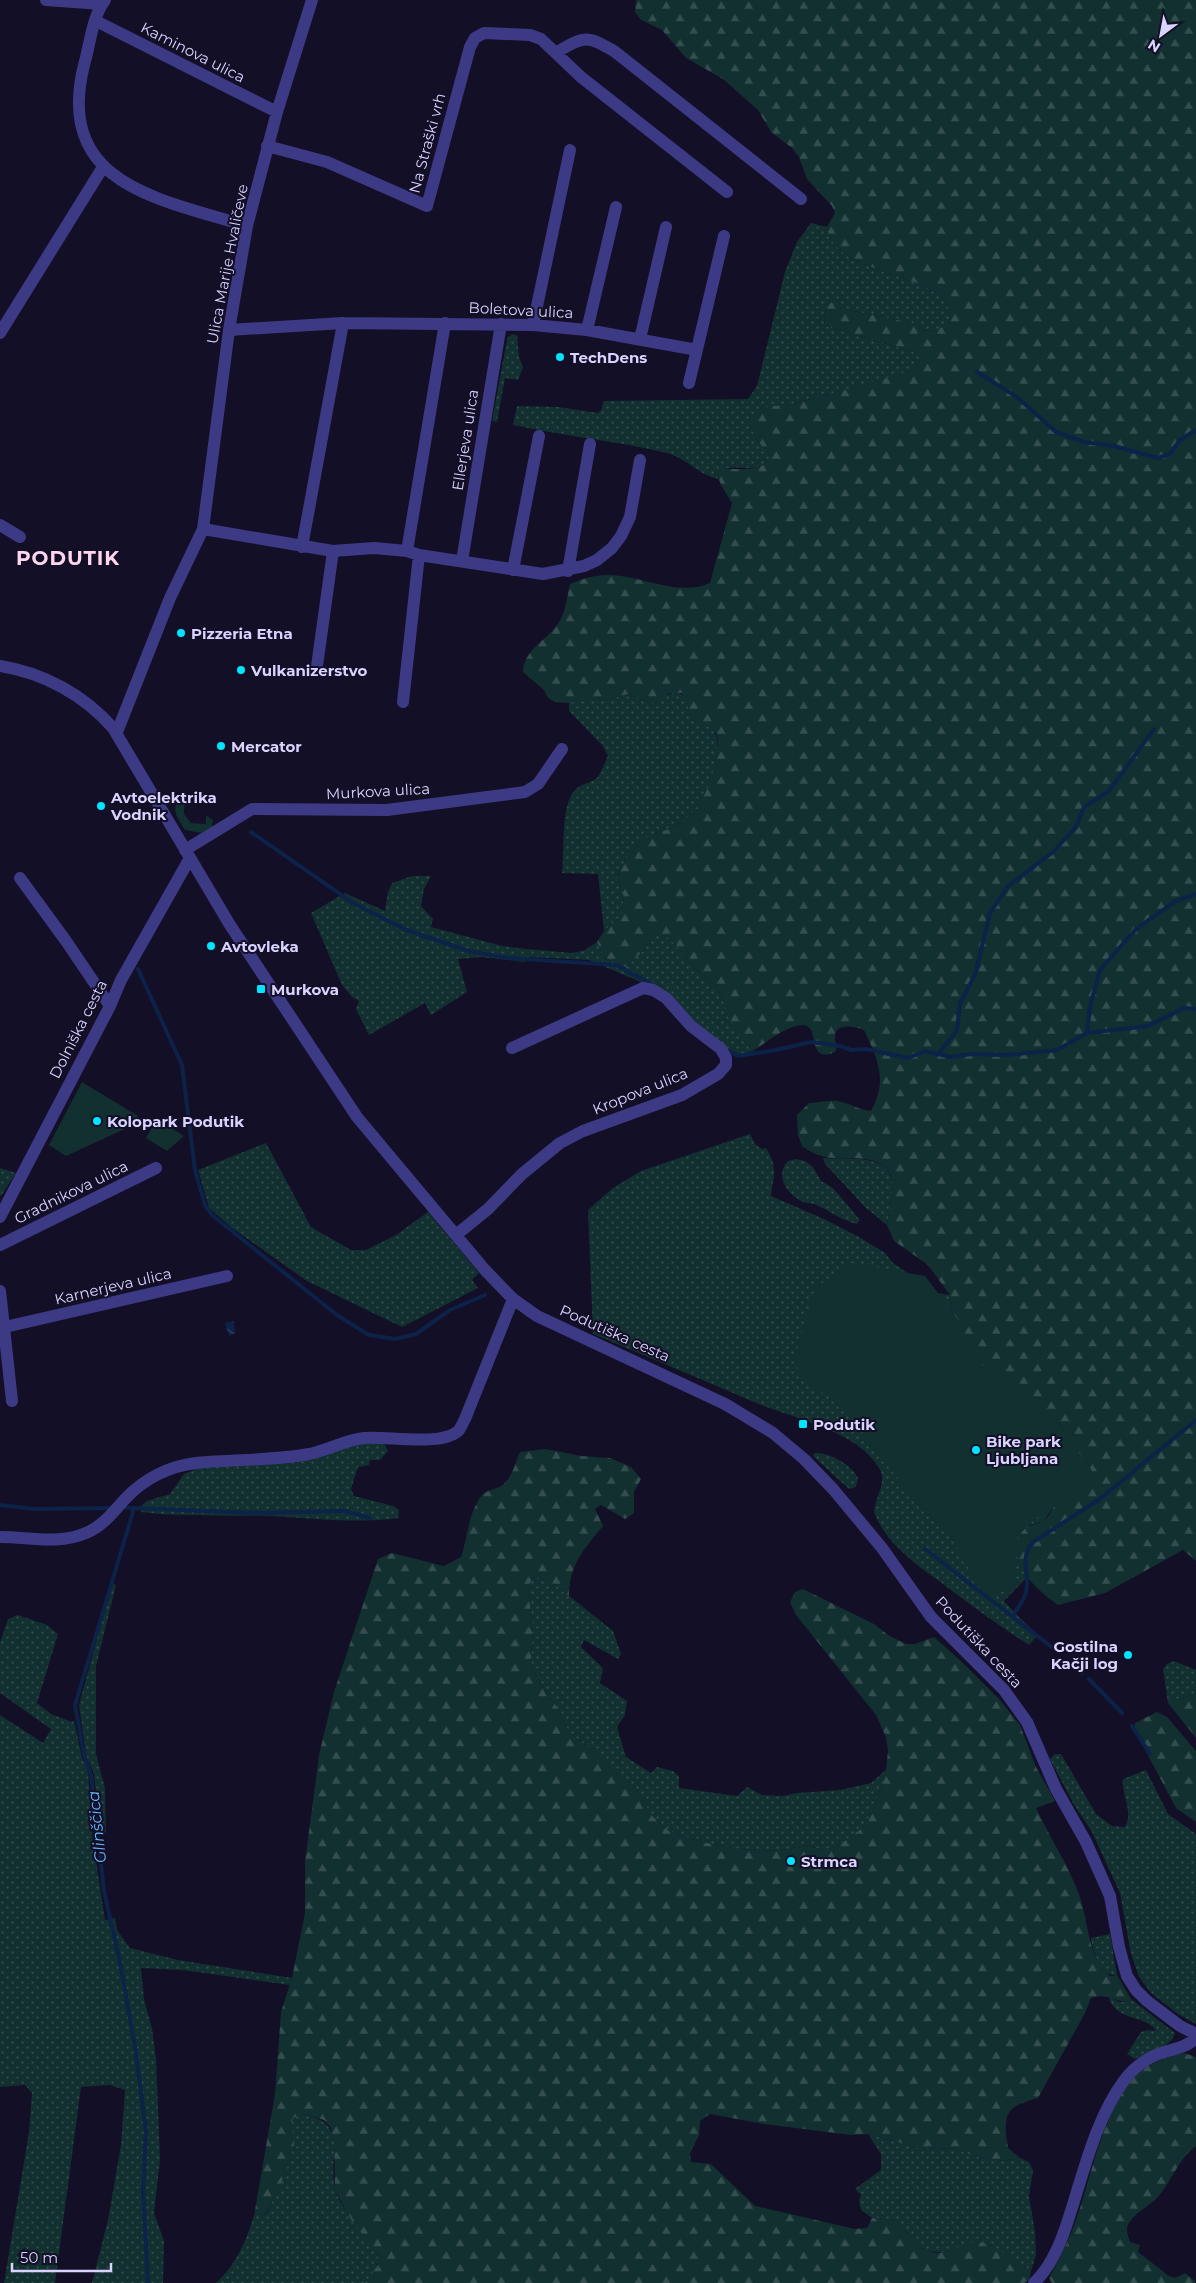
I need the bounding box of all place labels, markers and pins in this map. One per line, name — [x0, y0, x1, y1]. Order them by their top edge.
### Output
place label: TechDens — [570, 348, 647, 367]
marker: TechDens — [554, 351, 566, 363]
place label: Pizzeria Etna — [191, 624, 293, 643]
marker: Pizzeria Etna — [175, 627, 187, 639]
place label: Vulkanizerstvo — [250, 661, 367, 680]
marker: Vulkanizerstvo — [235, 664, 247, 676]
place label: Mercator — [231, 737, 302, 756]
marker: Mercator — [215, 740, 227, 752]
place label: Avtoelektrika Vodnik — [110, 788, 217, 824]
marker: Avtoelektrika Vodnik — [95, 800, 107, 812]
place label: Avtovleka — [220, 937, 299, 956]
marker: Avtovleka — [205, 940, 217, 952]
place label: Murkova — [271, 980, 339, 999]
marker: Murkova — [255, 983, 267, 995]
place label: Kolopark Podutik — [107, 1112, 244, 1131]
marker: Kolopark Podutik — [91, 1115, 103, 1127]
place label: Podutik — [813, 1415, 875, 1434]
marker: Podutik — [797, 1418, 809, 1430]
place label: Bike park Ljubljana — [986, 1432, 1061, 1468]
marker: Bike park Ljubljana — [970, 1444, 982, 1456]
place label: Gostilna Kačji log — [1051, 1637, 1118, 1673]
marker: Gostilna Kačji log — [1122, 1649, 1134, 1661]
place label: Strmca — [801, 1852, 857, 1871]
marker: Strmca — [785, 1855, 797, 1867]

